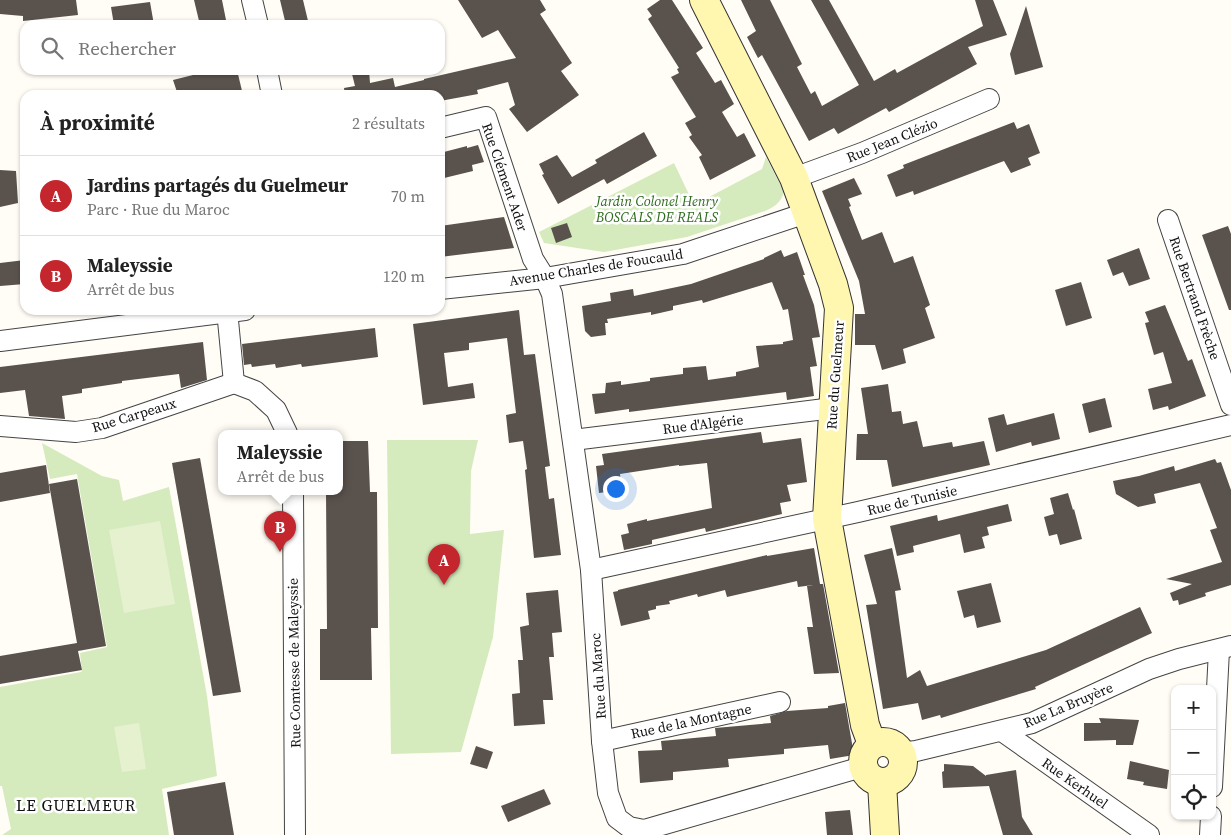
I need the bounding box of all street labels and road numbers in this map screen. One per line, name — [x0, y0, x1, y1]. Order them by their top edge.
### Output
street label: Rue Jean Clézio — [844, 113, 941, 167]
street label: Rue Clément Ader — [477, 120, 533, 234]
street label: Rue Bertrand Frèche — [1164, 233, 1226, 363]
street label: Avenue Charles de Foucauld — [508, 243, 684, 291]
street label: Rue du Guelmeur — [821, 320, 849, 430]
street label: Rue Carpeaux — [89, 393, 179, 437]
street label: Rue d'Algérie — [661, 409, 745, 439]
street label: Rue de Tunisie — [865, 480, 959, 520]
street label: Rue Comtesse de Maleyssie — [283, 578, 305, 748]
street label: Rue du Maroc — [585, 632, 611, 720]
street label: Rue La Bruyère — [1020, 677, 1116, 733]
street label: Rue de la Montagne — [629, 698, 753, 744]
street label: Rue Kerhuel — [1038, 753, 1112, 813]

